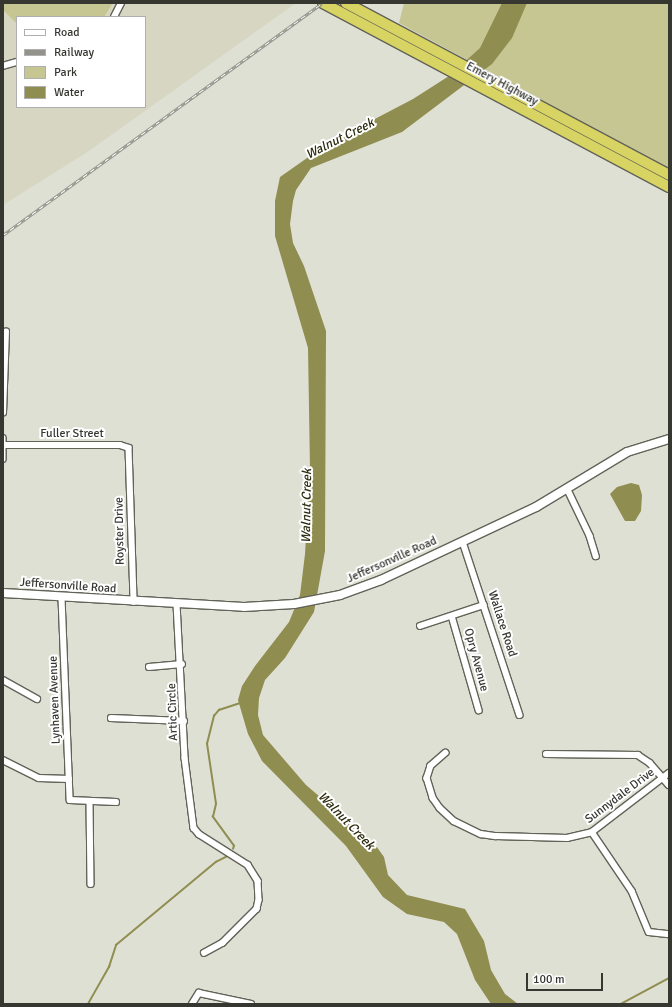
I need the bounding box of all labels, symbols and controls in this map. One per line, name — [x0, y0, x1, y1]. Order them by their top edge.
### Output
legend — [16, 16, 146, 108]
text: Road — [54, 25, 80, 40]
text: Railway — [54, 45, 94, 60]
street label: Emery Highway — [464, 59, 540, 109]
text: Park — [54, 65, 77, 80]
text: Water — [54, 85, 84, 100]
water label: Walnut Creek — [303, 115, 377, 163]
street label: Fuller Street — [40, 427, 104, 441]
water label: Walnut Creek — [299, 469, 315, 543]
street label: Royster Drive — [112, 497, 128, 565]
street label: Jeffersonville Road — [345, 534, 439, 586]
street label: Jeffersonville Road — [19, 575, 117, 597]
street label: Wallace Road — [485, 589, 519, 659]
street label: Opry Avenue — [461, 627, 491, 693]
street label: Lynhaven Avenue — [46, 656, 64, 744]
street label: Artic Circle — [165, 683, 181, 741]
street label: Sunnydale Drive — [583, 765, 657, 827]
water label: Walnut Creek — [315, 789, 377, 853]
scale bar — [528, 965, 605, 991]
text: 100 m — [533, 972, 565, 987]

